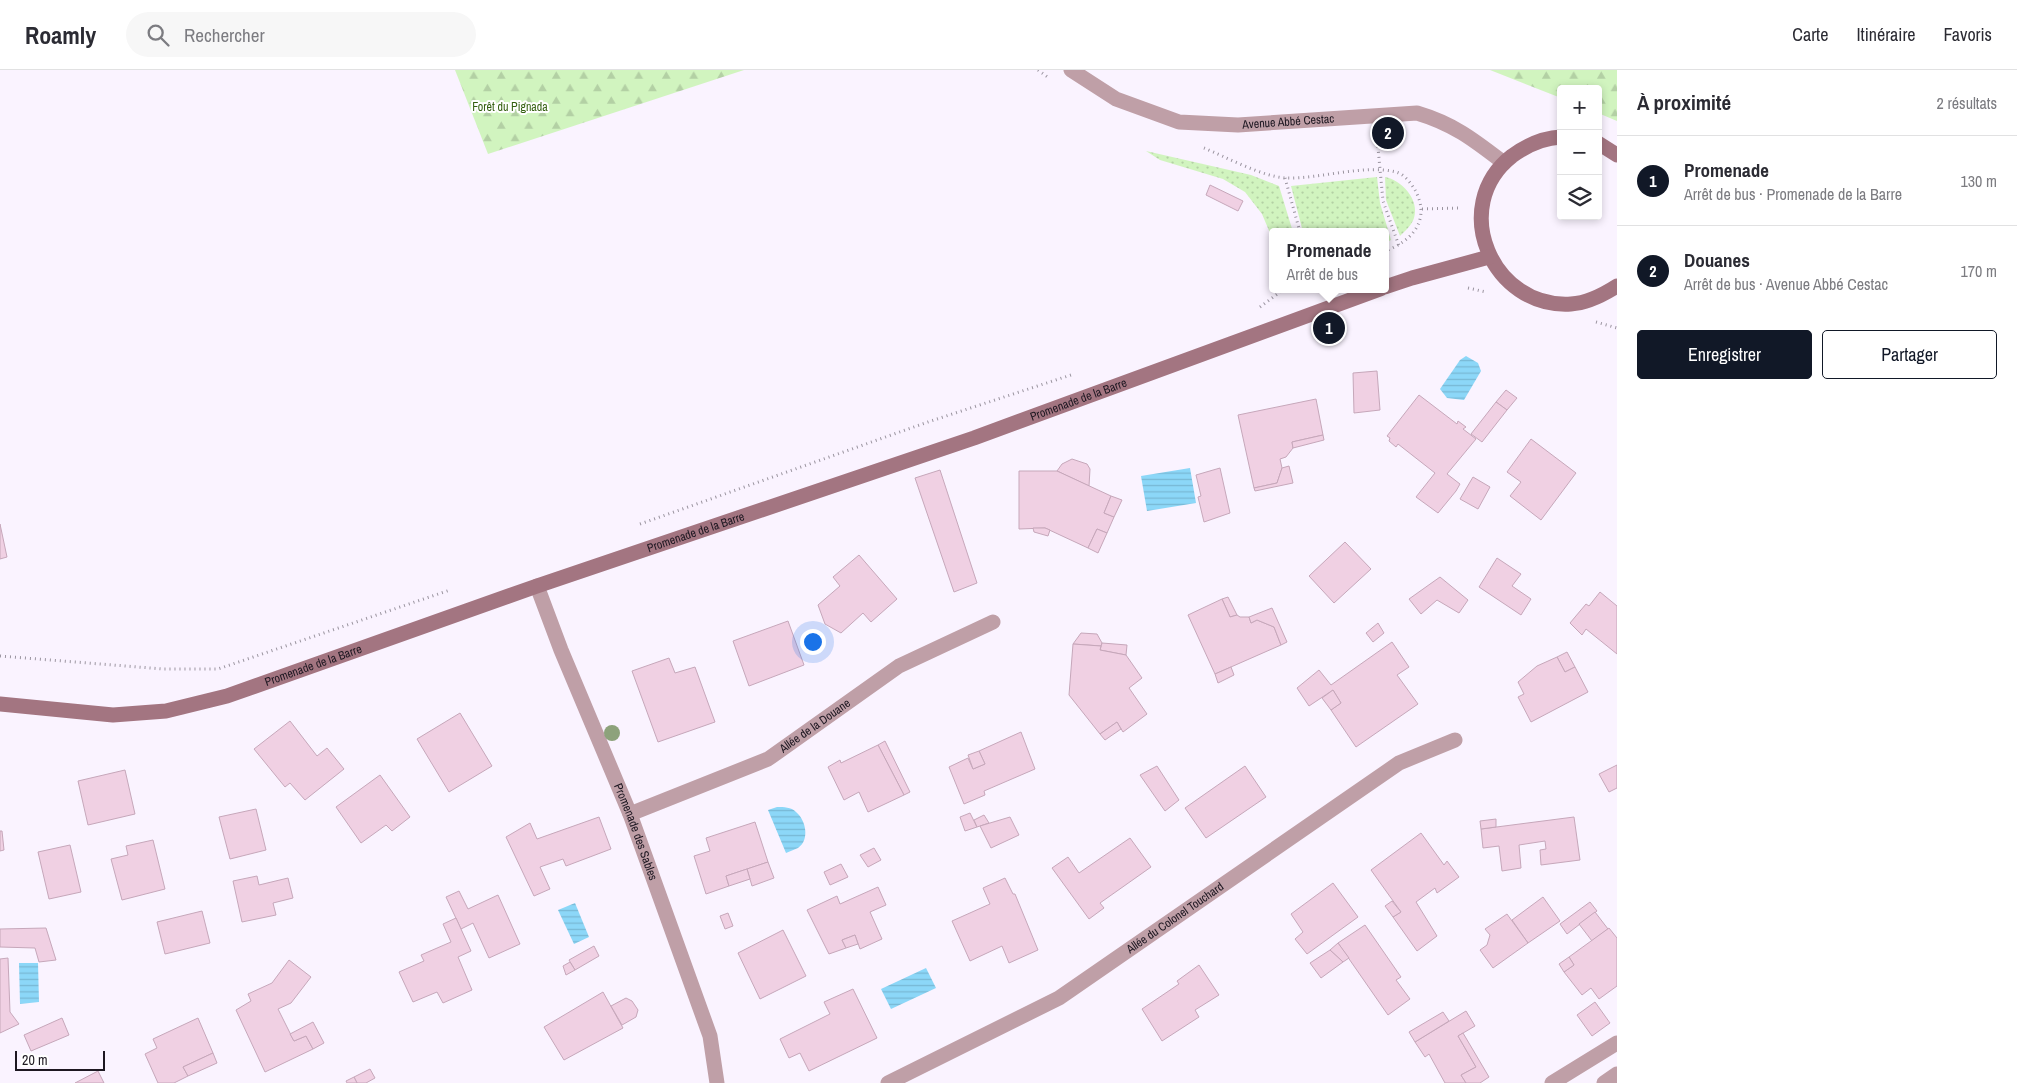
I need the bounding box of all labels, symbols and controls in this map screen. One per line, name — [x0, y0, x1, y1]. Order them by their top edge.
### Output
search box — [126, 12, 476, 57]
text: Roamly — [25, 19, 96, 51]
icon: search — [144, 21, 172, 49]
text: Rechercher — [184, 22, 265, 48]
text: Carte — [1792, 22, 1828, 47]
text: Itinéraire — [1856, 22, 1916, 47]
text: Favoris — [1944, 22, 1992, 47]
map controls — [1557, 85, 1602, 220]
button: + — [1557, 85, 1602, 130]
text: À proximité — [1637, 88, 1731, 117]
text: 2 résultats — [1936, 92, 1997, 114]
park label: Forêt du Pignada — [472, 99, 548, 115]
street label: Avenue Abbé Cestac — [1241, 111, 1335, 133]
pin: 2 — [1372, 114, 1404, 152]
button: − — [1557, 130, 1602, 175]
text: Promenade — [1684, 157, 1769, 183]
text: 1 — [1649, 170, 1657, 192]
text: 130 m — [1961, 170, 1997, 192]
button: layers — [1557, 175, 1602, 220]
text: Arrêt de bus · Promenade de la Barre — [1684, 183, 1902, 205]
popup — [1269, 228, 1389, 293]
text: Promenade — [1287, 237, 1371, 263]
text: Douanes — [1684, 247, 1750, 273]
text: 2 — [1649, 260, 1657, 282]
text: 170 m — [1961, 260, 1997, 282]
text: Arrêt de bus — [1287, 263, 1358, 285]
text: Arrêt de bus · Avenue Abbé Cestac — [1684, 273, 1888, 295]
pin: 1 — [1313, 309, 1345, 347]
button: Enregistrer — [1637, 330, 1812, 379]
button: Partager — [1822, 330, 1997, 379]
street label: Promenade de la Barre — [1028, 375, 1129, 425]
street label: Promenade de la Barre — [645, 508, 747, 556]
your location — [800, 629, 826, 655]
street label: Promenade de la Barre — [263, 641, 364, 690]
street label: Allée de la Douane — [775, 695, 853, 757]
street label: Promenade des Sables — [610, 781, 661, 883]
street label: Allée du Colonel Touchard — [1122, 879, 1227, 958]
scale bar — [15, 1048, 105, 1071]
text: 20 m — [22, 1051, 48, 1069]

